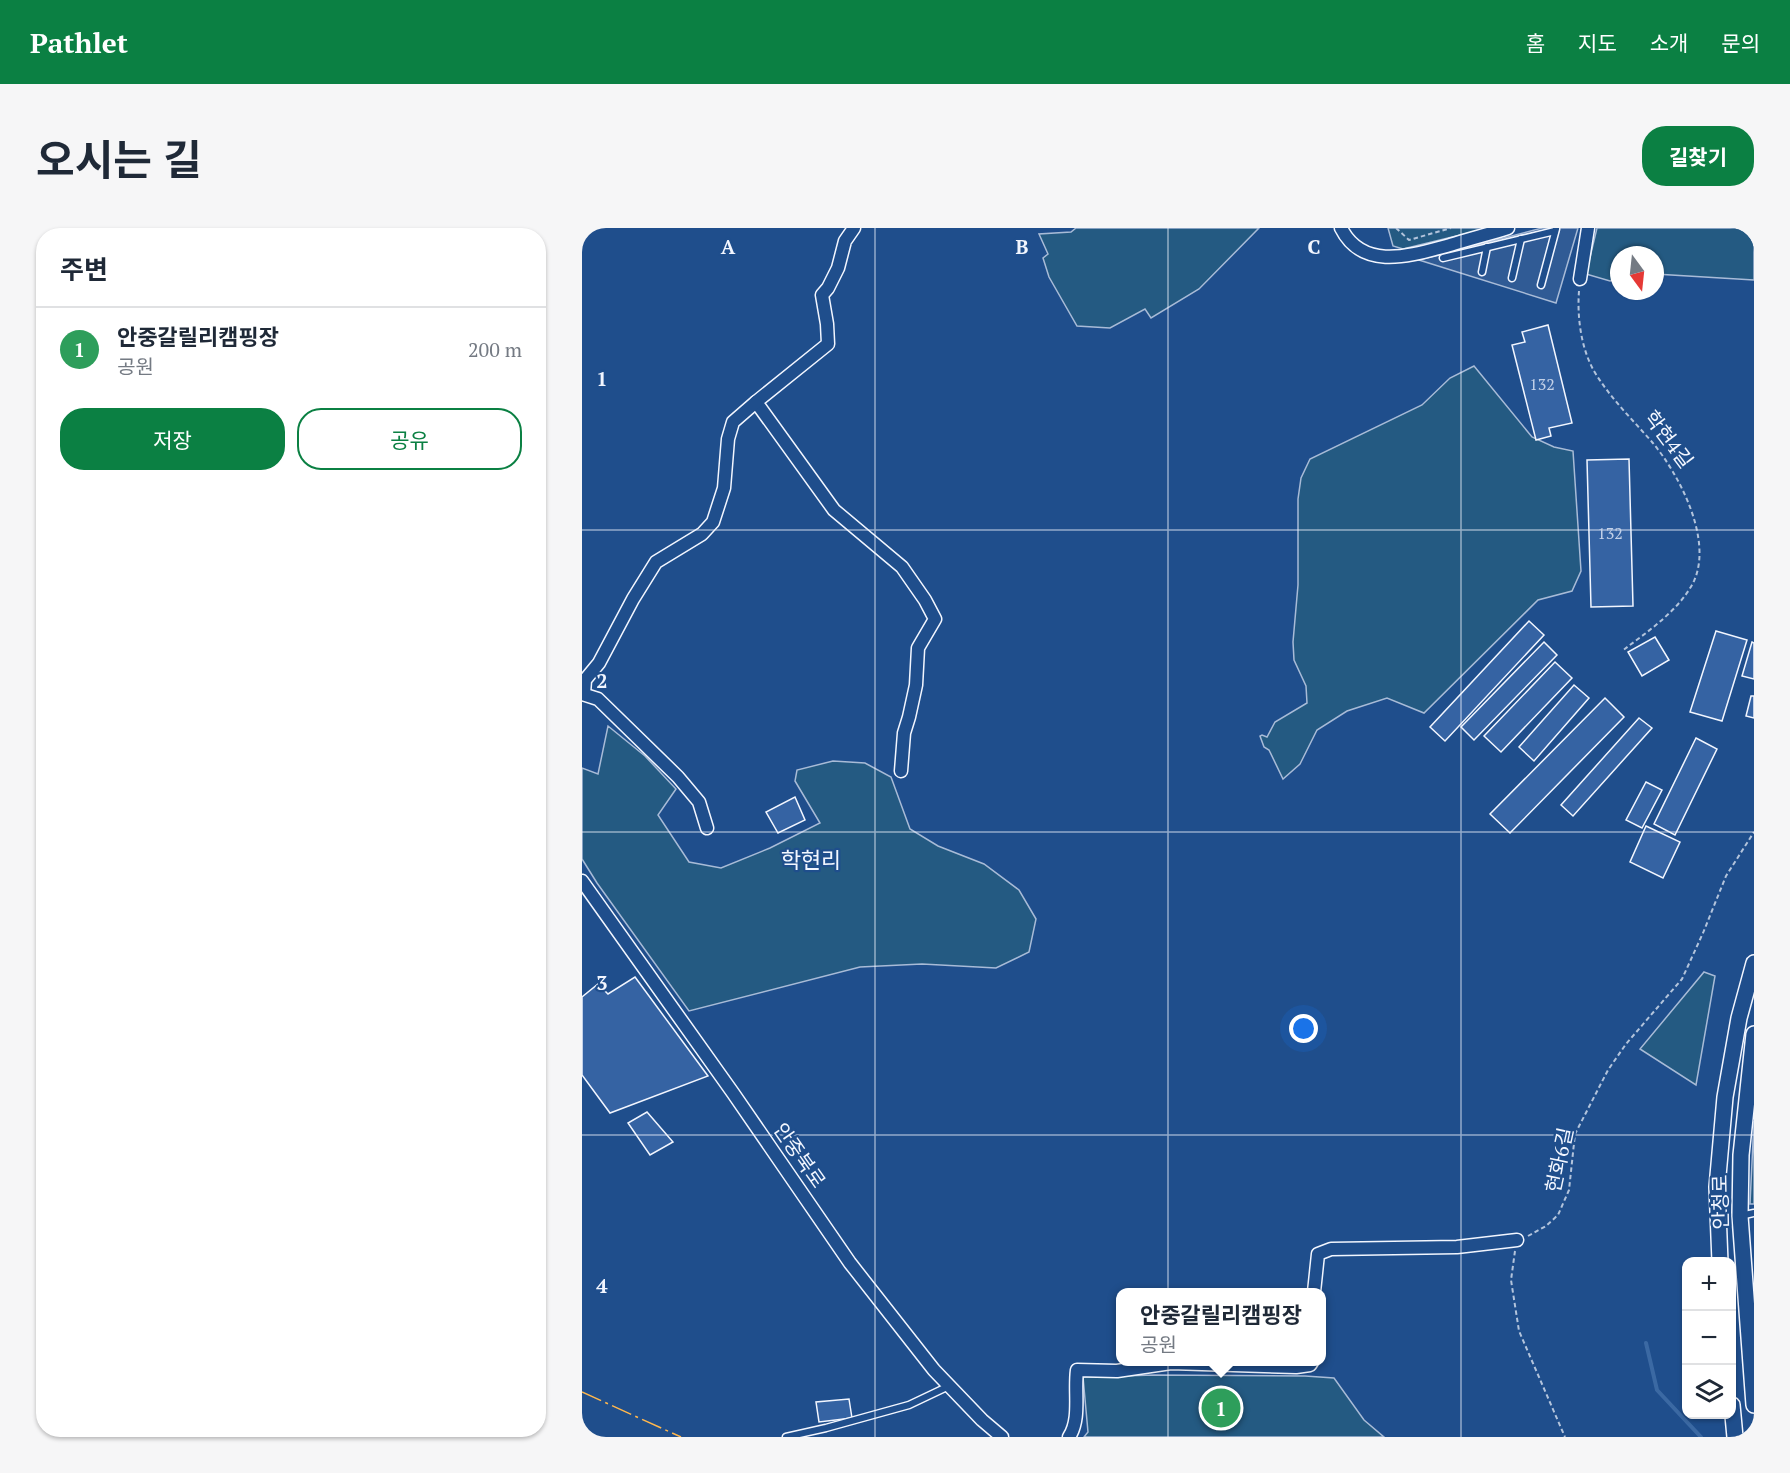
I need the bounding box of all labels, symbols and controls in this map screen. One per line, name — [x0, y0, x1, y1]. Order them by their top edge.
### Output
text: Pathlet — [30, 24, 128, 61]
text: 홈 — [1526, 29, 1545, 57]
text: 지도 — [1578, 29, 1617, 57]
text: 소개 — [1650, 29, 1688, 57]
text: 문의 — [1721, 29, 1760, 57]
button: 길찾기 — [1642, 126, 1754, 186]
text: 오시는 길 — [36, 131, 202, 187]
text: A — [721, 233, 736, 260]
text: B — [1016, 233, 1029, 260]
text: C — [1307, 233, 1321, 260]
north arrow — [1610, 246, 1664, 300]
text: 주변 — [60, 252, 108, 286]
text: 안중갈릴리캠핑장 — [117, 322, 279, 351]
text: 1 — [74, 336, 85, 363]
text: 200 m — [468, 336, 522, 363]
text: 공원 — [117, 353, 154, 380]
text: 1 — [596, 365, 608, 392]
house number: 132 — [1529, 373, 1555, 395]
street label: 학현4길 — [1638, 405, 1700, 473]
button: 저장 — [60, 408, 285, 470]
button: 공유 — [297, 408, 522, 470]
house number: 132 — [1597, 522, 1623, 544]
text: 2 — [596, 667, 608, 694]
district label: 학현리 — [781, 845, 841, 874]
text: 3 — [596, 969, 608, 996]
your location — [1289, 1014, 1318, 1043]
street label: 안중북로 — [768, 1117, 832, 1193]
street label: 현화6길 — [1539, 1125, 1579, 1195]
street label: 안청로 — [1706, 1174, 1734, 1230]
map controls — [1682, 1257, 1736, 1419]
button: + — [1682, 1257, 1736, 1311]
text: 4 — [596, 1272, 608, 1299]
popup — [1116, 1288, 1326, 1366]
text: 안중갈릴리캠핑장 — [1140, 1300, 1302, 1329]
button: − — [1682, 1311, 1736, 1365]
text: 공원 — [1140, 1331, 1177, 1358]
button: layers — [1682, 1365, 1736, 1419]
pin: 1 — [1202, 1386, 1240, 1430]

